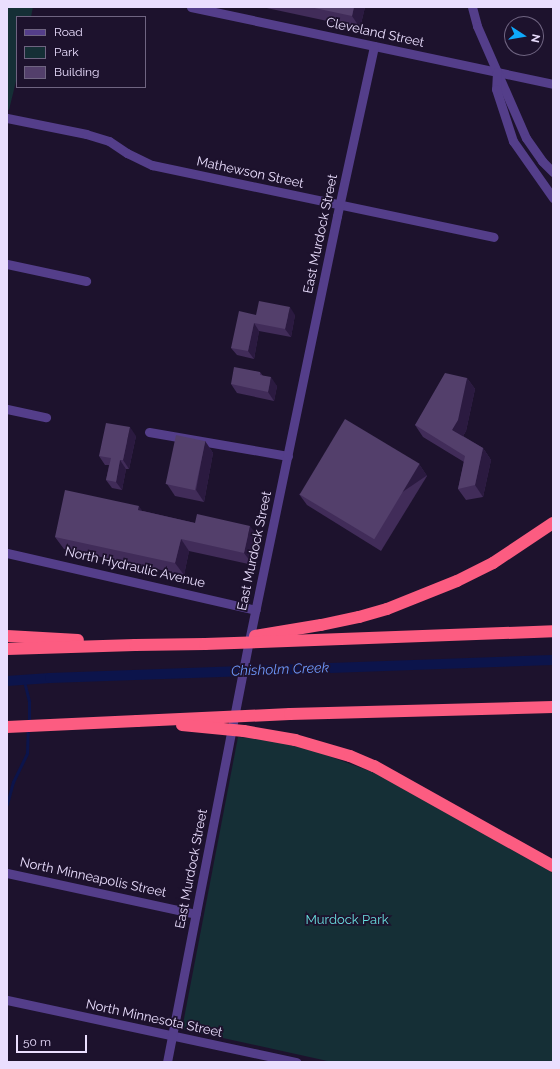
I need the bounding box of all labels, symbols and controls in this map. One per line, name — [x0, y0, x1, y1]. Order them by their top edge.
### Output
street label: Cleveland Street — [325, 15, 425, 51]
legend — [16, 16, 146, 88]
north arrow — [504, 16, 544, 56]
text: Road — [54, 25, 83, 39]
text: N — [528, 33, 542, 44]
text: Park — [54, 45, 79, 59]
text: Building — [54, 65, 100, 79]
street label: Mathewson Street — [195, 154, 305, 192]
street label: East Murdock Street — [301, 173, 341, 295]
street label: East Murdock Street — [235, 490, 275, 612]
street label: North Hydraulic Avenue — [63, 544, 207, 592]
water label: Chisholm Creek — [231, 659, 329, 679]
street label: East Murdock Street — [173, 808, 211, 930]
street label: North Minneapolis Street — [18, 855, 168, 901]
park label: Murdock Park — [305, 912, 389, 928]
street label: North Minnesota Street — [84, 997, 224, 1041]
scale bar — [18, 1027, 89, 1053]
text: 50 m — [23, 1035, 51, 1049]

